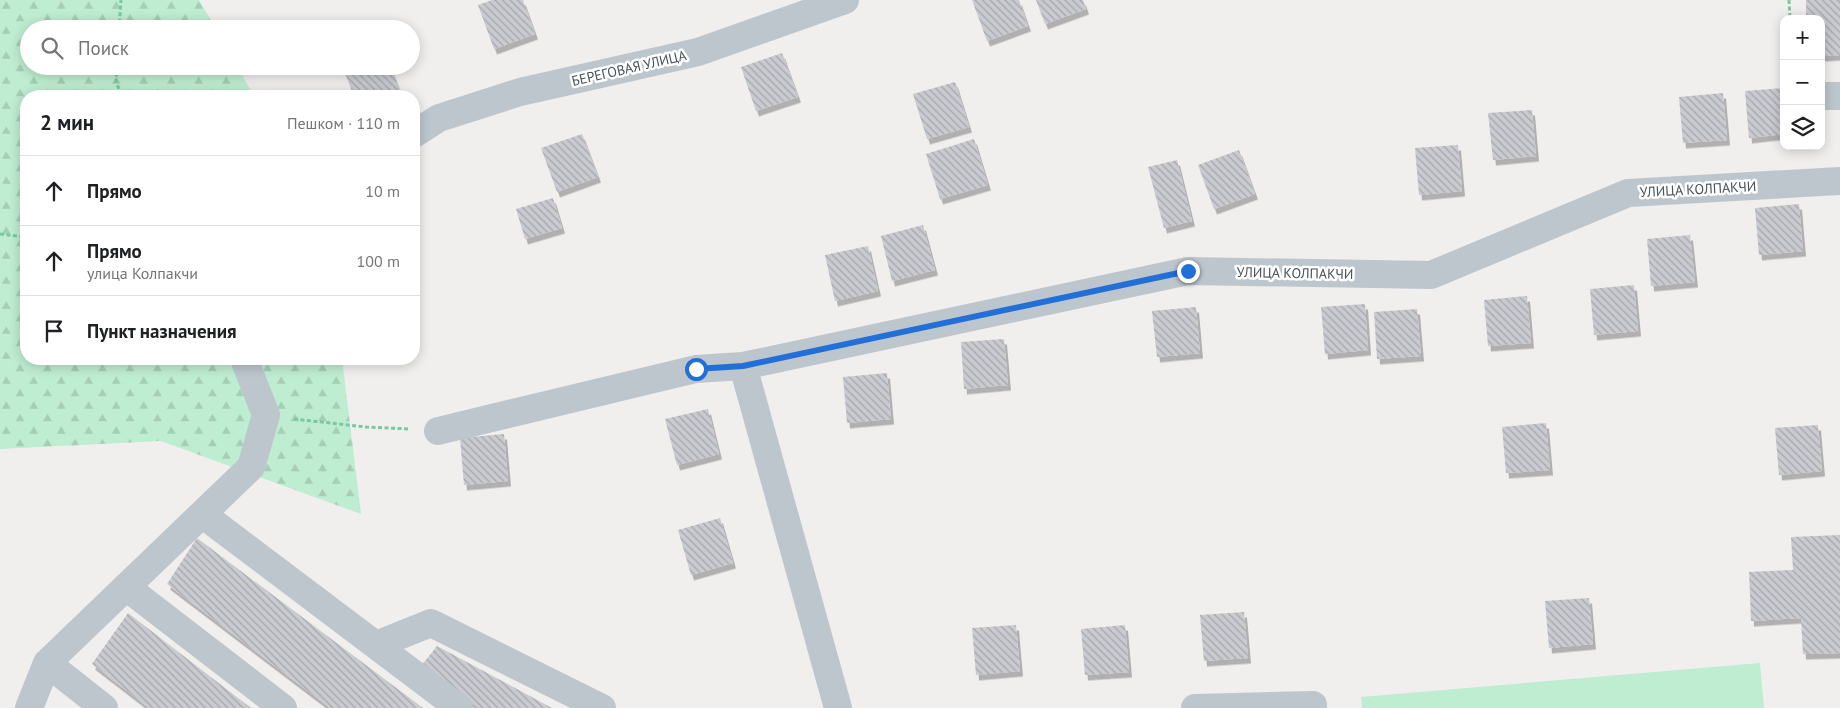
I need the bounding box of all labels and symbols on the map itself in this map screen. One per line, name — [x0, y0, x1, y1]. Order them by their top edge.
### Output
street label: БЕРЕГОВАЯ УЛИЦА — [570, 46, 689, 90]
street label: УЛИЦА КОЛПАКЧИ — [1639, 177, 1757, 201]
route end — [1177, 260, 1200, 283]
street label: УЛИЦА КОЛПАКЧИ — [1237, 263, 1353, 283]
route start — [685, 358, 708, 381]

